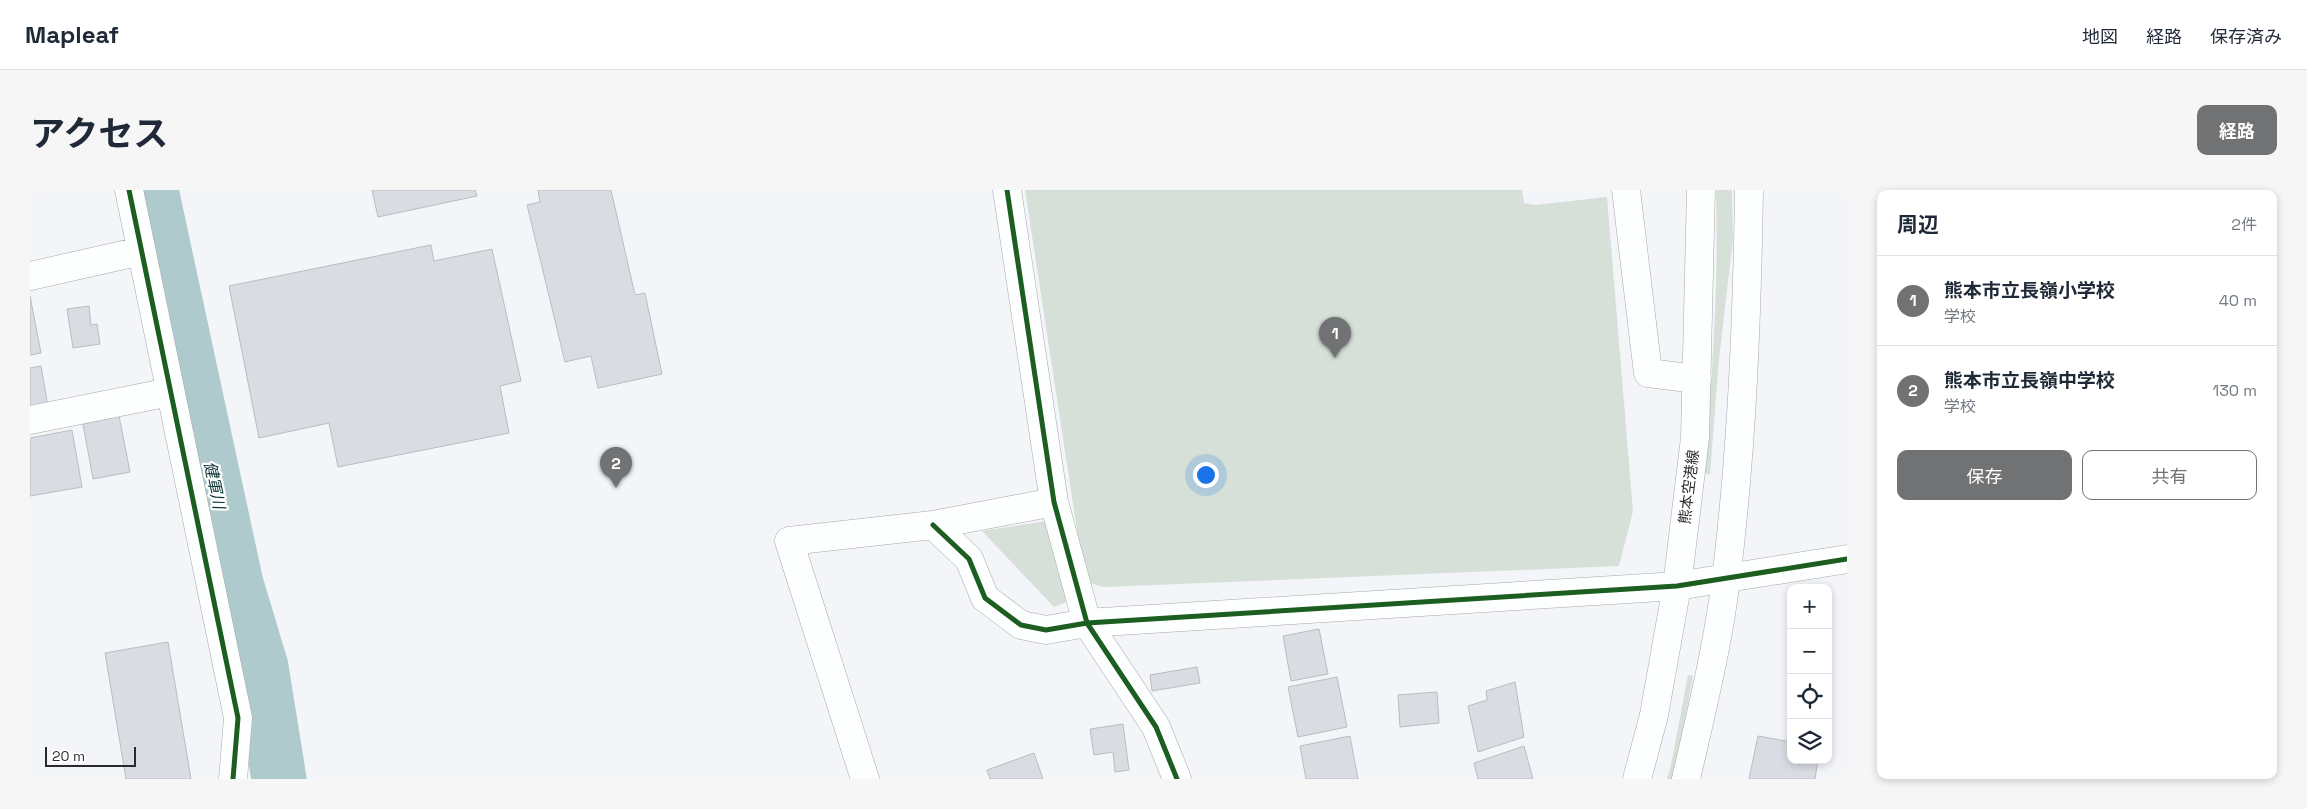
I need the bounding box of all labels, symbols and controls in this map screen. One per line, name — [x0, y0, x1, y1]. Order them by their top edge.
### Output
text: Mapleaf — [25, 19, 119, 50]
text: 地図 — [2082, 25, 2118, 48]
text: 経路 — [2146, 25, 2182, 48]
text: 保存済み — [2210, 25, 2282, 48]
button: 経路 — [2197, 105, 2277, 155]
text: アクセス — [30, 112, 168, 156]
text: 周辺 — [1897, 211, 1939, 238]
text: 2件 — [2231, 214, 2257, 235]
text: 熊本市立長嶺小学校 — [1944, 278, 2115, 303]
text: 1 — [1909, 290, 1917, 311]
text: 40 m — [2219, 290, 2257, 311]
text: 学校 — [1944, 306, 1976, 327]
pin: 1 — [1319, 317, 1351, 358]
text: 熊本市立長嶺中学校 — [1944, 368, 2115, 393]
text: 2 — [1908, 380, 1918, 401]
text: 130 m — [2213, 380, 2257, 401]
text: 学校 — [1944, 396, 1976, 417]
pin: 2 — [600, 447, 632, 488]
street label: 熊本空港線 — [1675, 449, 1703, 525]
button: 保存 — [1897, 450, 2072, 500]
button: 共有 — [2082, 450, 2257, 500]
water label: 健軍川 — [199, 459, 230, 513]
your location — [1193, 462, 1219, 488]
map controls — [1787, 584, 1832, 764]
button: + — [1787, 584, 1832, 629]
button: − — [1787, 629, 1832, 674]
button: locate — [1787, 674, 1832, 719]
button: layers — [1787, 719, 1832, 764]
scale bar — [45, 744, 136, 767]
text: 20 m — [52, 747, 85, 765]

